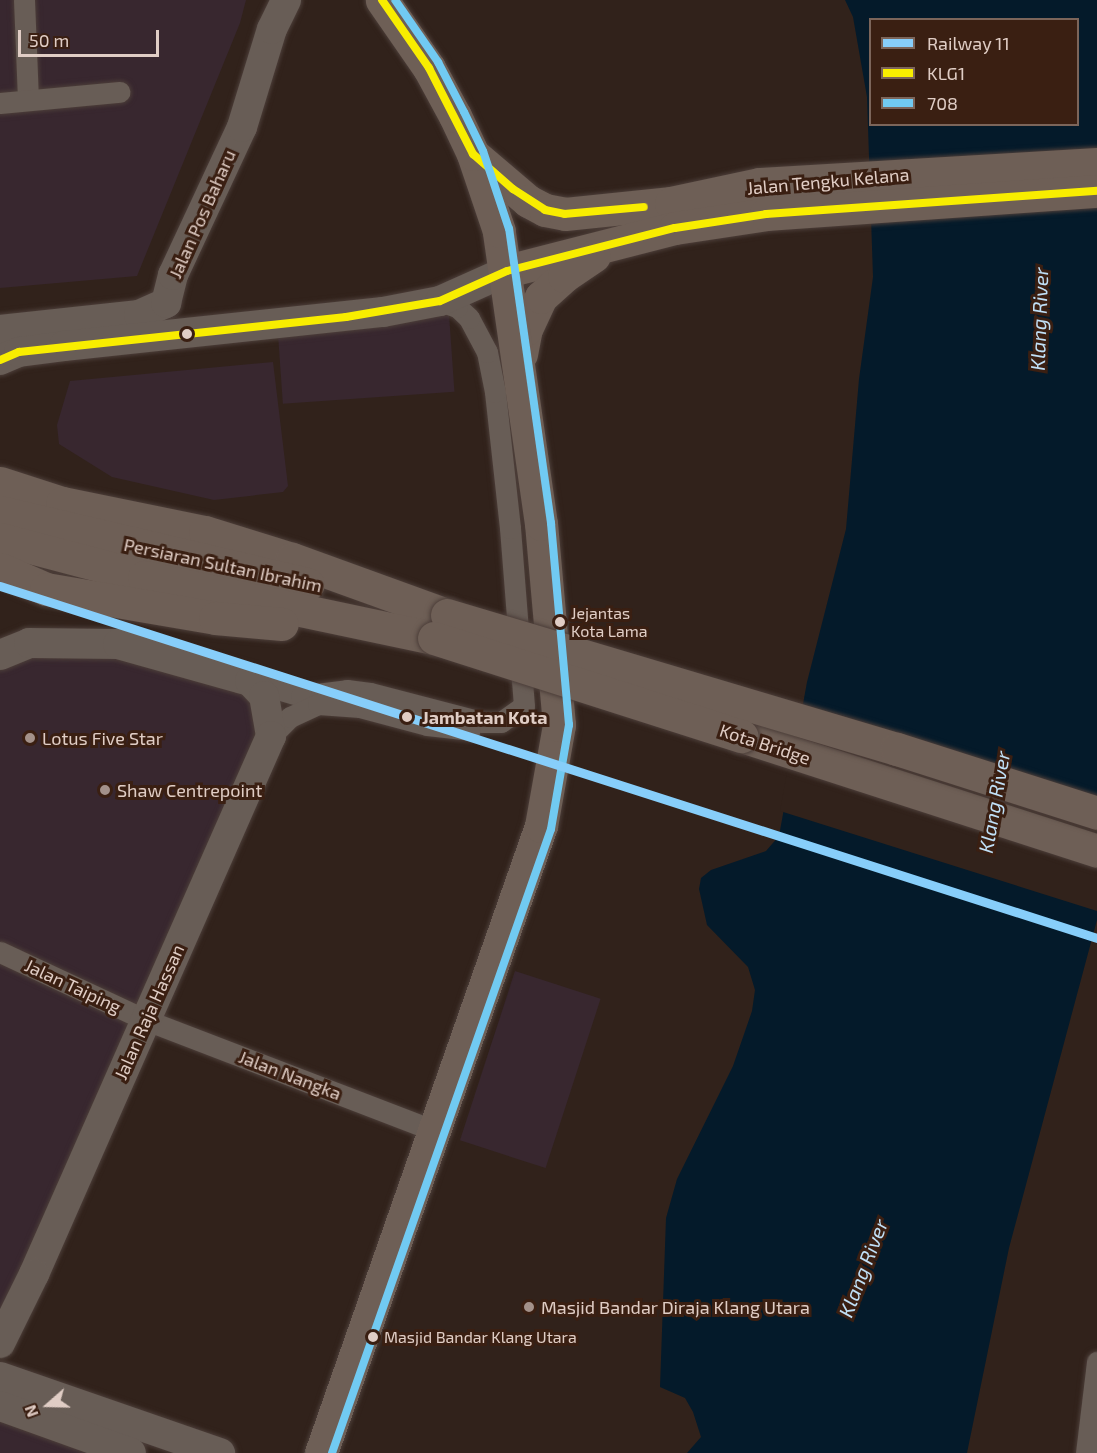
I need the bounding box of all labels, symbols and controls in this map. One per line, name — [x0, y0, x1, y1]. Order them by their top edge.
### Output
scale bar — [21, 18, 162, 56]
legend — [869, 18, 1079, 126]
text: 50 m — [29, 29, 69, 51]
text: Railway 11 — [927, 32, 1010, 54]
text: KLG1 — [927, 62, 965, 84]
text: 708 — [927, 92, 958, 114]
street label: Jalan Pos Baharu — [164, 146, 240, 282]
street label: Jalan Tengku Kelana — [746, 163, 910, 199]
water label: Klang River — [1025, 267, 1053, 371]
unlabelled marker — [181, 328, 193, 340]
street label: Persiaran Sultan Ibrahim — [122, 533, 324, 597]
place label: Jejantas Kota Lama — [571, 603, 648, 641]
marker: Jejantas Kota Lama — [554, 616, 566, 628]
place label: Jambatan Kota — [422, 706, 547, 728]
marker: Jambatan Kota — [397, 707, 417, 727]
street label: Kota Bridge — [717, 719, 813, 769]
place label: Lotus Five Star — [42, 727, 163, 749]
marker: Lotus Five Star — [23, 731, 37, 745]
water label: Klang River — [973, 749, 1015, 855]
place label: Shaw Centrepoint — [117, 779, 263, 801]
marker: Shaw Centrepoint — [98, 783, 112, 797]
street label: Jalan Raja Hassan — [110, 941, 188, 1083]
street label: Jalan Taiping — [21, 954, 125, 1018]
street label: Jalan Nangka — [236, 1046, 344, 1104]
water label: Klang River — [833, 1215, 893, 1321]
place label: Masjid Bandar Diraja Klang Utara — [541, 1296, 810, 1318]
marker: Masjid Bandar Diraja Klang Utara — [522, 1300, 536, 1314]
place label: Masjid Bandar Klang Utara — [384, 1327, 577, 1347]
marker: Masjid Bandar Klang Utara — [367, 1331, 379, 1343]
north arrow — [18, 1375, 78, 1435]
text: N — [20, 1403, 42, 1420]

